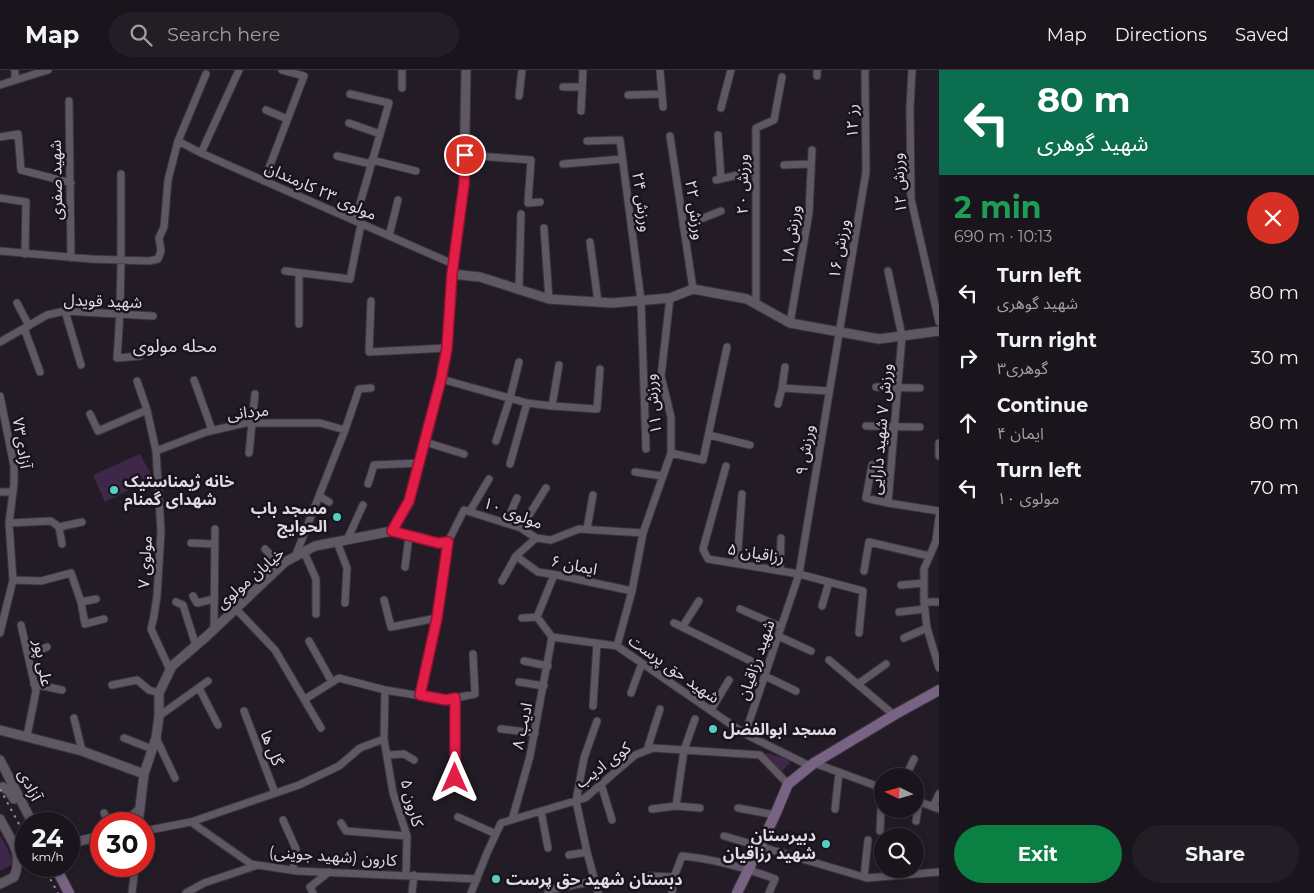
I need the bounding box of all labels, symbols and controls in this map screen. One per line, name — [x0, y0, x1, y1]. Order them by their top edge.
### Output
search box — [109, 12, 459, 57]
text: Map — [25, 20, 79, 49]
icon: search — [127, 21, 155, 49]
text: Search here — [167, 23, 280, 46]
text: Map — [1047, 24, 1087, 46]
text: Directions — [1115, 24, 1207, 46]
text: Saved — [1235, 24, 1289, 46]
text: 80 m — [1037, 78, 1131, 121]
icon: left — [954, 90, 1019, 155]
street label: رز ۱۲ — [842, 104, 862, 138]
text: شهید گوهری — [1037, 130, 1149, 157]
pin — [444, 134, 486, 176]
street label: شهید صفری — [46, 140, 66, 220]
icon: arrive — [451, 141, 479, 169]
street label: ورزش ۱۲ — [887, 152, 911, 214]
street label: ورزش ۲۰ — [733, 154, 752, 214]
street label: مولوی ۲۳ کارمندان — [262, 158, 380, 224]
street label: ورزش ۲۴ — [628, 171, 656, 233]
street label: ورزش ۲۲ — [681, 179, 709, 241]
text: 2 min — [954, 189, 1041, 226]
button: close — [1247, 192, 1299, 244]
street label: ورزش ۱۸ — [777, 204, 805, 266]
street label: ورزش ۱۶ — [824, 218, 854, 280]
text: 690 m · 10:13 — [954, 227, 1052, 246]
text: Turn left — [997, 264, 1082, 287]
icon: left — [954, 279, 982, 307]
text: 80 m — [1249, 281, 1299, 304]
street label: شهید قویدل — [63, 290, 143, 313]
text: شهید گوهری — [997, 294, 1078, 313]
text: Turn right — [997, 329, 1097, 352]
district label: محله مولوی — [133, 335, 217, 357]
icon: right — [954, 344, 982, 372]
text: 30 m — [1251, 346, 1299, 369]
text: گوهری۳ — [997, 359, 1048, 378]
street label: ورزش ۷ شهید دارایی — [866, 362, 896, 496]
street label: ورزش ۱۱ — [640, 373, 666, 435]
text: Continue — [997, 394, 1088, 417]
street label: مردانی — [226, 400, 270, 424]
icon: ahead — [954, 409, 982, 437]
text: 80 m — [1249, 411, 1299, 434]
street label: آزادی۷۳ — [9, 416, 36, 471]
street label: ورزش ۹ — [792, 423, 818, 477]
text: ایمان ۴ — [997, 424, 1044, 443]
text: Turn left — [997, 459, 1082, 482]
place label: خانه ژیمناستیک شهدای گمنام — [124, 472, 234, 511]
icon: left — [954, 474, 982, 502]
text: 70 m — [1250, 476, 1299, 499]
marker: خانه ژیمناستیک شهدای گمنام — [108, 484, 120, 496]
text: مولوی ۱۰ — [997, 489, 1059, 508]
street label: مولوی ۱۰ — [480, 493, 546, 533]
place label: مسجد باب الحوایج — [251, 499, 327, 539]
marker: مسجد باب الحوایج — [331, 511, 343, 523]
street label: مولوی ۷ — [134, 535, 156, 589]
street label: رزاقیان ۵ — [726, 539, 786, 567]
street label: خیابان مولوی — [212, 543, 288, 613]
street label: ایمان ۶ — [549, 551, 599, 579]
street label: شهید رزاقیان — [733, 618, 779, 702]
street label: شهید حق پرست — [624, 631, 723, 708]
street label: علی پور — [28, 637, 56, 688]
street label: ادیب ۸ — [508, 701, 536, 751]
place label: مسجد ابوالفضل — [723, 720, 837, 739]
marker: مسجد ابوالفضل — [707, 723, 719, 735]
street label: گل ها — [257, 728, 288, 769]
street label: کوی ادیب — [572, 738, 635, 792]
position arrow — [428, 751, 480, 803]
street label: آزادی — [14, 766, 47, 805]
north arrow — [874, 768, 924, 818]
map controls — [874, 768, 924, 878]
street label: کارون ۵ — [397, 777, 428, 829]
speed limit sign: 30 — [90, 812, 155, 877]
text: 24 — [32, 823, 63, 853]
button: Exit — [954, 825, 1122, 883]
button: Share — [1132, 825, 1299, 883]
place label: دبیرستان شهید رزاقیان — [723, 826, 816, 863]
button: search — [874, 828, 924, 878]
marker: دبیرستان شهید رزاقیان — [820, 838, 832, 850]
street label: کارون (شهید جوینی) — [268, 842, 398, 870]
text: km/h — [31, 849, 64, 864]
place label: دبستان شهید حق پرست — [506, 870, 682, 890]
marker: دبستان شهید حق پرست — [490, 873, 502, 885]

